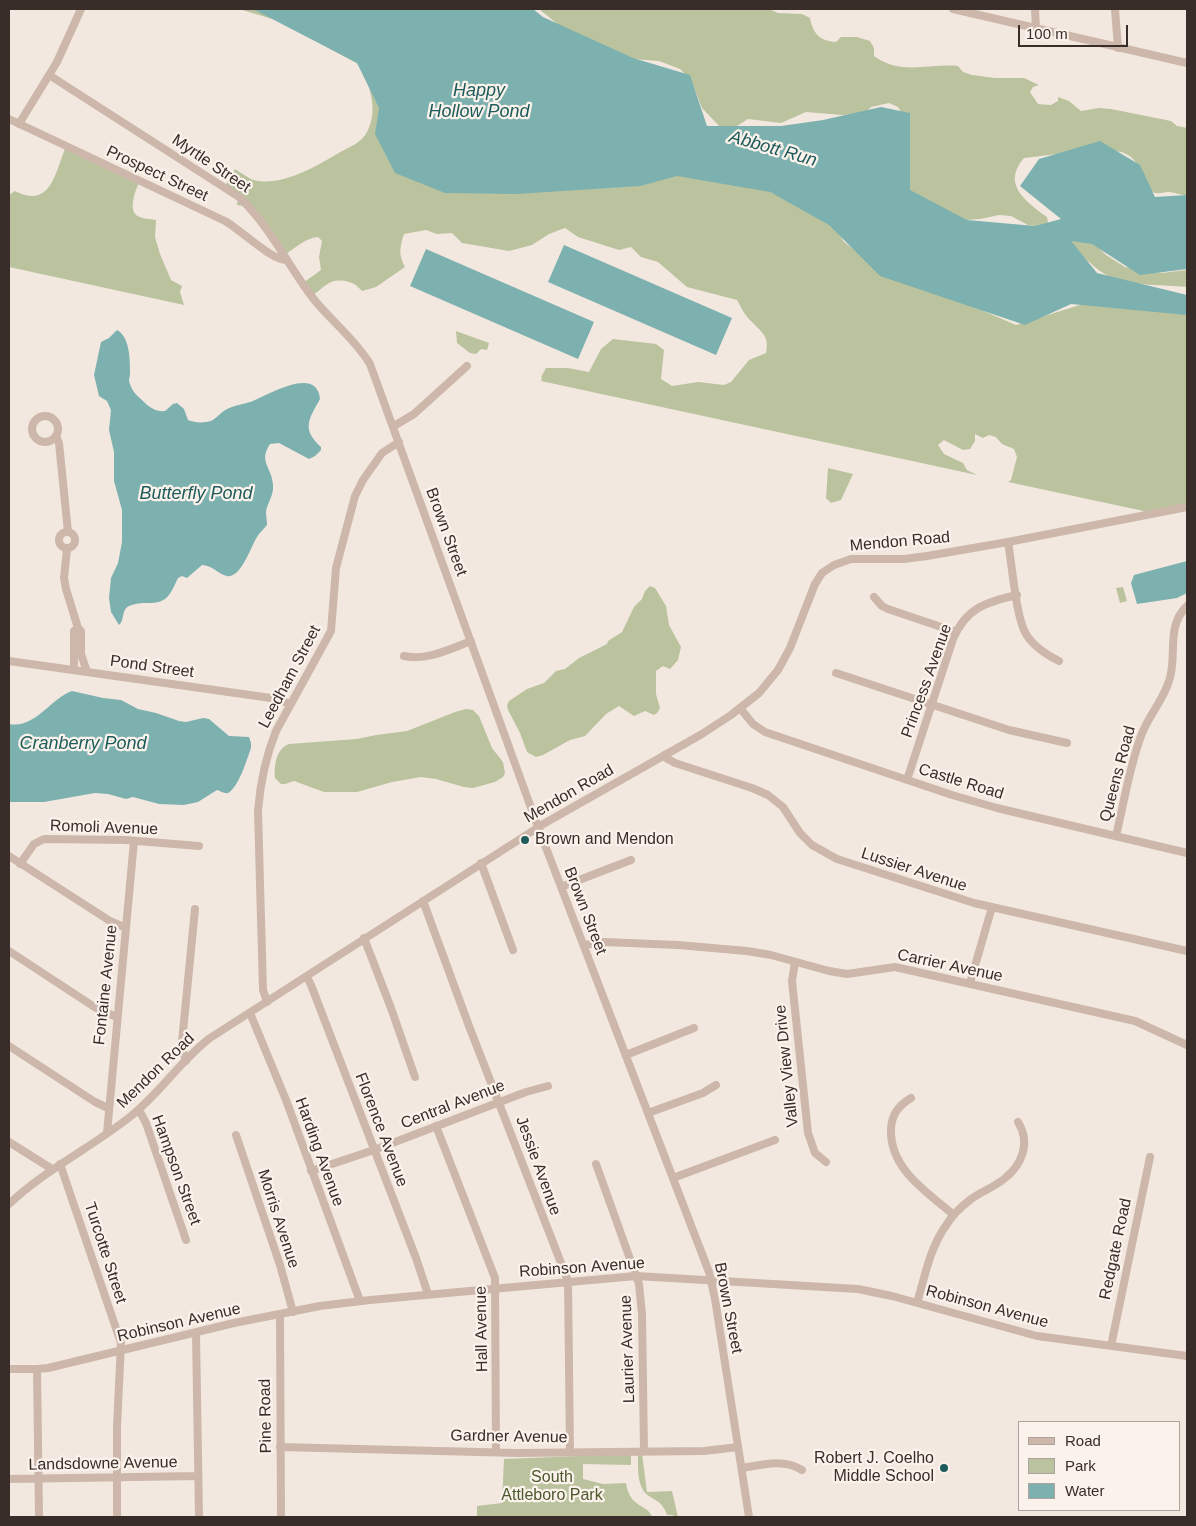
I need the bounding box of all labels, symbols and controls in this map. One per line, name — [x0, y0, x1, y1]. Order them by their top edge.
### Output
scale bar — [1021, 15, 1131, 47]
text: 100 m — [1026, 25, 1068, 42]
water label: Happy Hollow Pond — [428, 80, 530, 122]
water label: Abbott Run — [727, 126, 819, 172]
street label: Myrtle Street — [168, 131, 254, 197]
street label: Prospect Street — [103, 142, 211, 206]
water label: Butterfly Pond — [139, 483, 253, 505]
street label: Brown Street — [421, 485, 471, 579]
street label: Mendon Road — [849, 528, 951, 556]
street label: Princess Avenue — [897, 621, 957, 741]
street label: Leedham Street — [255, 622, 325, 732]
street label: Pond Street — [109, 652, 195, 682]
street label: Queens Road — [1096, 724, 1140, 824]
water label: Cranberry Pond — [19, 733, 147, 755]
street label: Castle Road — [916, 760, 1006, 804]
street label: Mendon Road — [521, 761, 617, 827]
street label: Romoli Avenue — [50, 817, 158, 839]
place label: Brown and Mendon — [535, 830, 674, 850]
marker: Brown and Mendon — [519, 834, 531, 846]
street label: Lussier Avenue — [859, 844, 969, 896]
street label: Brown Street — [559, 864, 611, 958]
street label: Fontaine Avenue — [90, 924, 122, 1046]
street label: Carrier Avenue — [896, 945, 1004, 987]
street label: Valley View Drive — [771, 1004, 803, 1128]
street label: Mendon Road — [113, 1029, 199, 1113]
street label: Florence Avenue — [350, 1070, 412, 1190]
street label: Central Avenue — [398, 1076, 508, 1134]
street label: Harding Avenue — [290, 1095, 348, 1209]
street label: Hampson Street — [147, 1112, 205, 1228]
street label: Jessie Avenue — [511, 1114, 565, 1218]
street label: Morris Avenue — [253, 1167, 303, 1271]
street label: Redgate Road — [1096, 1197, 1136, 1301]
street label: Turcotte Street — [80, 1200, 130, 1306]
street label: Robinson Avenue — [518, 1254, 646, 1282]
street label: Brown Street — [710, 1261, 746, 1355]
street label: Robinson Avenue — [924, 1281, 1050, 1333]
street label: Hall Avenue — [472, 1286, 492, 1372]
street label: Laurier Avenue — [617, 1295, 639, 1403]
street label: Robinson Avenue — [115, 1299, 243, 1347]
street label: Pine Road — [256, 1378, 276, 1454]
legend — [1018, 1421, 1181, 1511]
street label: Gardner Avenue — [450, 1426, 568, 1448]
text: Road — [1065, 1432, 1101, 1449]
place label: Robert J. Coelho Middle School — [814, 1449, 934, 1487]
street label: Landsdowne Avenue — [28, 1453, 178, 1475]
text: Park — [1065, 1457, 1096, 1474]
marker: Robert J. Coelho Middle School — [938, 1462, 950, 1474]
park label: South Attleboro Park — [501, 1468, 603, 1506]
text: Water — [1065, 1482, 1104, 1499]

